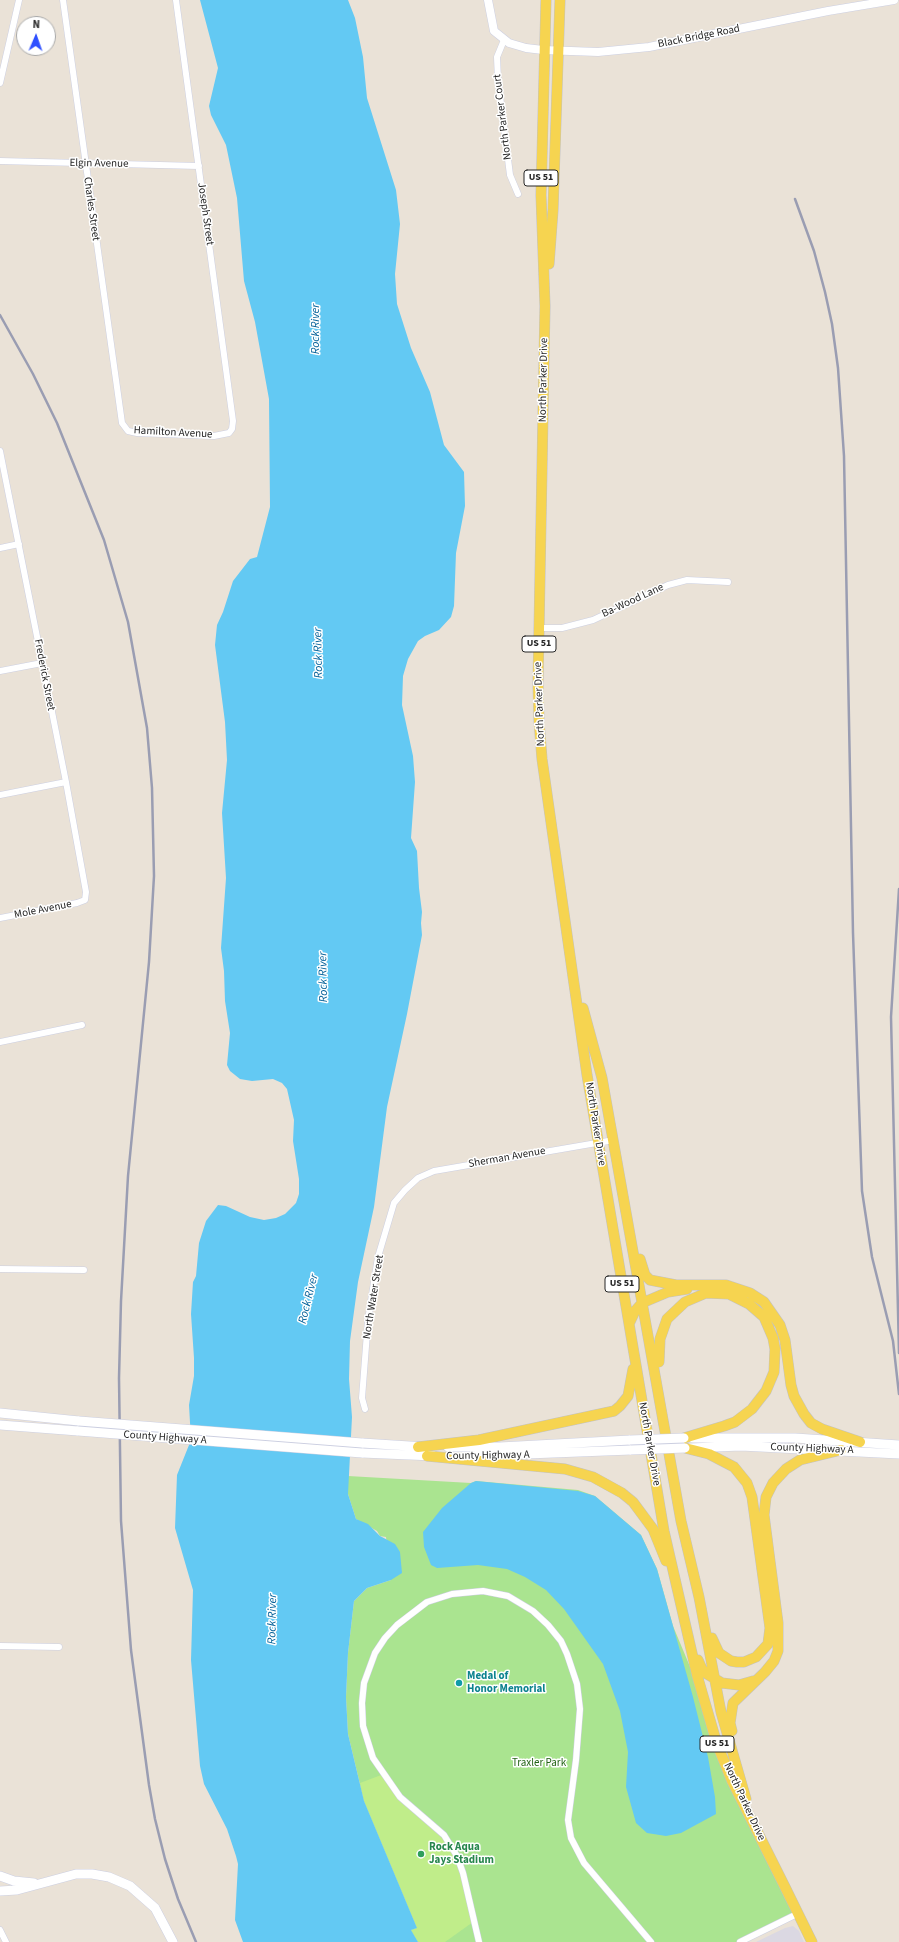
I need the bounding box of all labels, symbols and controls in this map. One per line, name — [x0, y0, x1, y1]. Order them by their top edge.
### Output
north arrow — [16, 16, 56, 56]
text: N — [32, 17, 40, 32]
street label: Black Bridge Road — [657, 23, 741, 51]
street label: North Parker Court — [491, 73, 515, 161]
street label: Elgin Avenue — [69, 157, 129, 171]
road number: US 51 — [524, 170, 558, 186]
street label: Charles Street — [80, 176, 102, 242]
street label: Joseph Street — [194, 182, 216, 246]
water label: Rock River — [309, 304, 323, 354]
street label: North Parker Drive — [537, 338, 551, 422]
street label: Hamilton Avenue — [133, 424, 213, 442]
street label: Ba-Wood Lane — [600, 581, 666, 621]
water label: Rock River — [311, 628, 327, 678]
road number: US 51 — [522, 636, 556, 652]
street label: Frederick Street — [31, 638, 57, 712]
street label: North Parker Drive — [532, 662, 548, 746]
street label: Mole Avenue — [13, 898, 73, 922]
water label: Rock River — [316, 952, 332, 1002]
street label: North Parker Drive — [582, 1081, 608, 1167]
street label: Sherman Avenue — [467, 1145, 547, 1171]
street label: North Water Street — [361, 1254, 387, 1340]
water label: Rock River — [296, 1273, 322, 1325]
road number: US 51 — [605, 1276, 639, 1292]
street label: North Parker Drive — [635, 1401, 663, 1487]
street label: County Highway A — [123, 1429, 207, 1447]
street label: County Highway A — [770, 1441, 854, 1457]
street label: County Highway A — [446, 1449, 530, 1463]
water label: Rock River — [265, 1594, 281, 1644]
place label: Medal of Honor Memorial — [467, 1670, 545, 1696]
marker: Medal of Honor Memorial — [454, 1678, 464, 1688]
road number: US 51 — [700, 1736, 734, 1752]
park label: Traxler Park — [512, 1757, 566, 1771]
street label: North Parker Drive — [720, 1761, 768, 1843]
place label: Rock Aqua Jays Stadium — [429, 1841, 494, 1867]
marker: Rock Aqua Jays Stadium — [416, 1849, 426, 1859]

